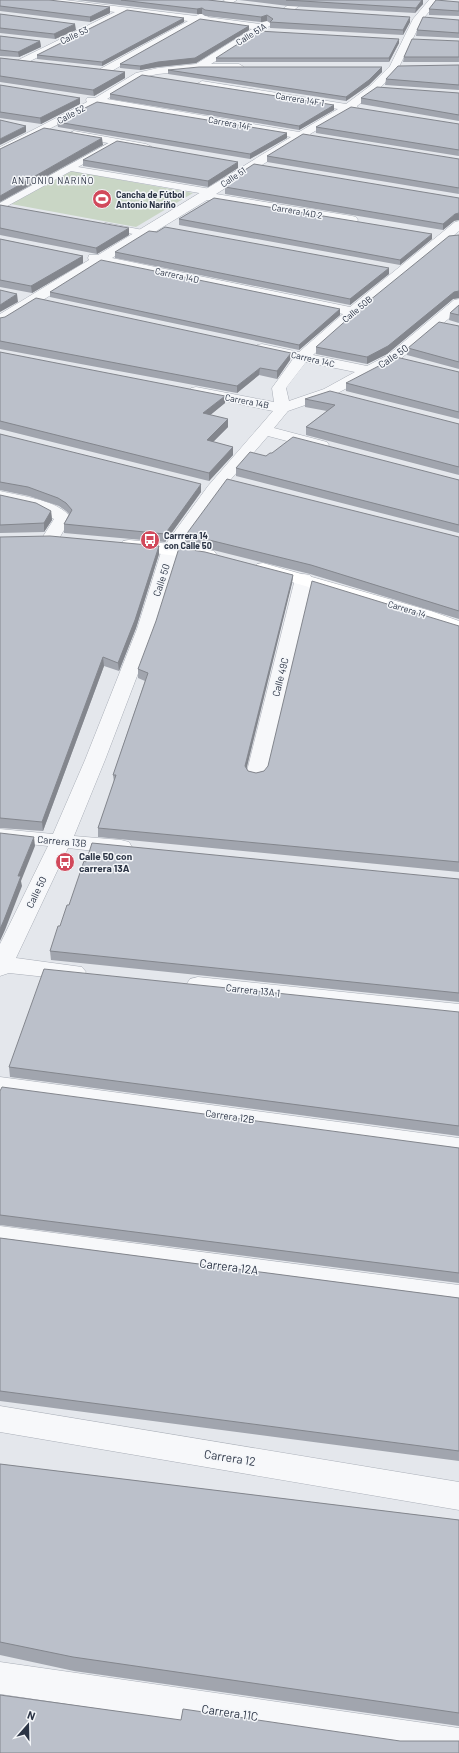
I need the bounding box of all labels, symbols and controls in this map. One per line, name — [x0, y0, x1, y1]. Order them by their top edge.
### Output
street label: Calle 51A — [234, 20, 269, 48]
street label: Calle 53 — [58, 24, 90, 46]
street label: Carrera 14F 1 — [275, 90, 325, 108]
street label: Calle 52 — [55, 102, 87, 126]
street label: Carrera 14F — [207, 114, 253, 132]
street label: Calle 51 — [218, 165, 248, 189]
district label: ANTONIO NARIÑO — [12, 174, 94, 186]
sports icon: Cancha de Fútbol Antonio Nariño — [91, 188, 113, 210]
place label: Cancha de Fútbol Antonio Nariño — [116, 189, 185, 210]
street label: Carrera 14D 2 — [271, 201, 323, 221]
street label: Carrera 14D — [154, 265, 200, 285]
street label: Calle 50B — [340, 293, 374, 325]
street label: Calle 50 — [376, 342, 410, 370]
street label: Carrera 14C — [290, 349, 336, 369]
street label: Carrera 14B — [224, 391, 270, 411]
bus stop icon: Carrrera 14 con Calle 50 — [139, 529, 161, 551]
place label: Carrrera 14 con Calle 50 — [164, 530, 212, 551]
street label: Calle 50 — [150, 562, 172, 598]
street label: Carrera 14 — [387, 598, 427, 620]
street label: Calle 49C — [269, 656, 291, 698]
street label: Carrera 13B — [37, 833, 87, 849]
place label: Calle 50 con carrera 13A — [79, 850, 132, 874]
bus stop icon: Calle 50 con carrera 13A — [54, 851, 76, 873]
street label: Calle 50 — [23, 874, 49, 910]
street label: Carrera 13A 1 — [225, 981, 281, 999]
street label: Carrera 12B — [205, 1107, 255, 1125]
street label: Carrera 12A — [199, 1255, 259, 1277]
street label: Carrera 12 — [203, 1446, 257, 1468]
street label: Carrera 11C — [201, 1701, 259, 1723]
north arrow — [8, 1705, 48, 1745]
text: N — [26, 1708, 37, 1722]

